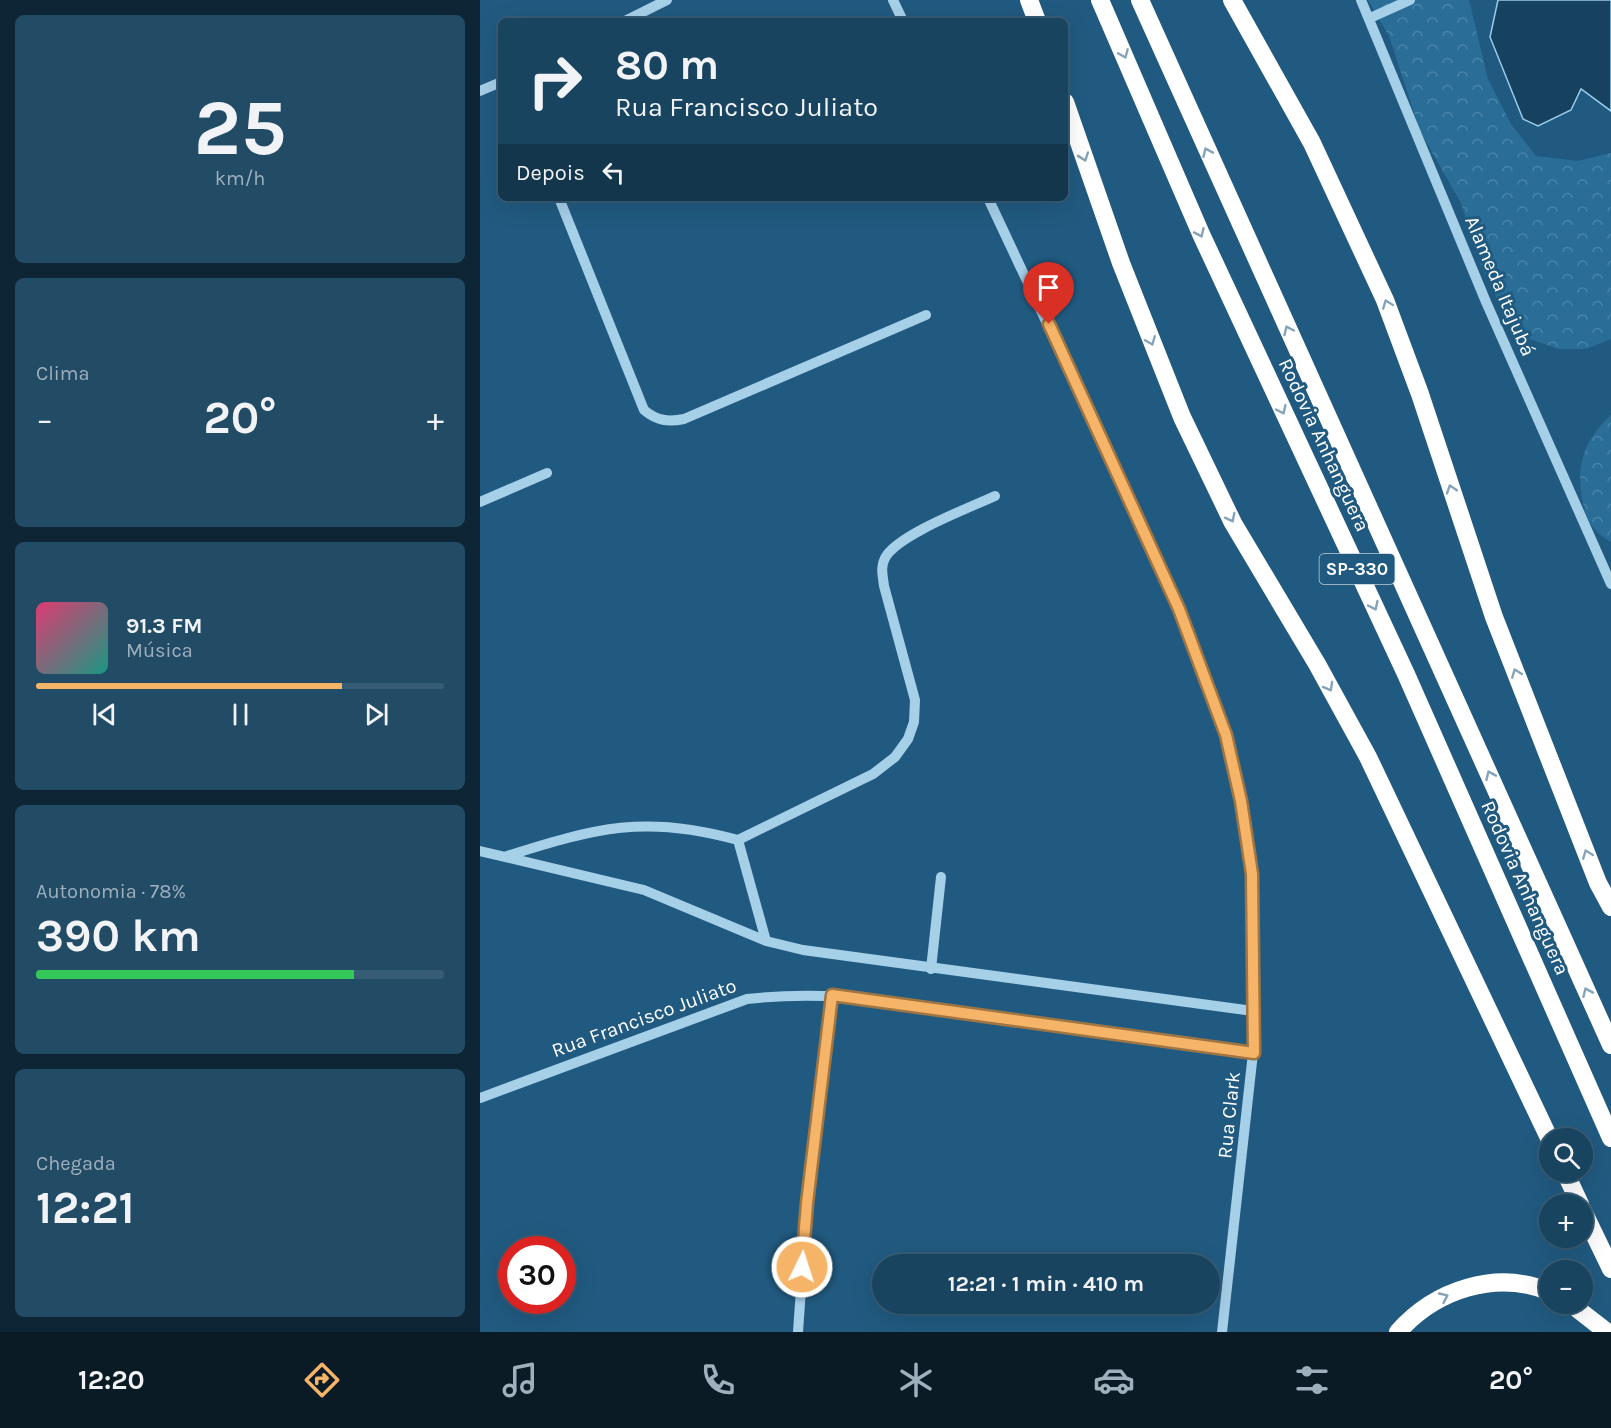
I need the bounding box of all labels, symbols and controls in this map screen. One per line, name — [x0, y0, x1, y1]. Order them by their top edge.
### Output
text: 80 m — [615, 40, 719, 90]
icon: right — [516, 42, 594, 120]
one-way arrow — [1116, 47, 1128, 58]
text: 25 — [194, 82, 286, 174]
text: Rua Francisco Juliato — [615, 91, 878, 123]
one-way arrow — [1203, 148, 1215, 159]
one-way arrow — [1077, 151, 1090, 162]
icon: left — [597, 156, 630, 189]
text: Depois — [516, 160, 585, 186]
text: km/h — [215, 167, 265, 190]
street label: Alameda Itajubá — [1460, 212, 1540, 360]
one-way arrow — [1193, 227, 1205, 238]
pin — [1023, 262, 1074, 324]
icon: arrive — [1032, 271, 1065, 304]
one-way arrow — [1382, 300, 1394, 311]
one-way arrow — [1283, 326, 1295, 337]
one-way arrow — [1144, 334, 1156, 345]
street label: Rodovia Anhanguera — [1274, 355, 1374, 535]
text: Clima — [36, 362, 90, 385]
text: 20° — [203, 392, 277, 444]
text: − — [36, 400, 53, 438]
text: + — [427, 400, 444, 438]
one-way arrow — [1275, 403, 1287, 414]
one-way arrow — [1445, 484, 1458, 495]
one-way arrow — [1224, 512, 1235, 523]
road number: SP-330 — [1320, 554, 1394, 584]
one-way arrow — [1367, 599, 1379, 610]
text: 91.3 FM — [126, 613, 203, 639]
text: Música — [126, 639, 193, 662]
one-way arrow — [1510, 668, 1523, 678]
one-way arrow — [1322, 680, 1333, 691]
icon: previous — [88, 698, 121, 731]
icon: pause — [224, 698, 257, 731]
icon: next — [360, 698, 393, 731]
one-way arrow — [1485, 771, 1497, 782]
street label: Rodovia Anhanguera — [1476, 797, 1574, 979]
one-way arrow — [1581, 849, 1594, 860]
text: Autonomia · 78% — [36, 880, 186, 903]
text: 390 km — [36, 910, 201, 962]
street label: Rua Francisco Juliato — [548, 974, 740, 1062]
one-way arrow — [1582, 987, 1594, 998]
street label: Rua Clark — [1213, 1070, 1245, 1160]
map controls — [1539, 1128, 1593, 1314]
button: search — [1539, 1128, 1593, 1182]
text: Chegada — [36, 1152, 116, 1175]
text: 12:21 — [36, 1182, 135, 1234]
button: + — [1539, 1194, 1593, 1248]
position arrow — [770, 1235, 834, 1299]
speed limit sign: 30 — [498, 1236, 576, 1314]
button: − — [1539, 1260, 1593, 1314]
text: 12:21 · 1 min · 410 m — [948, 1271, 1144, 1297]
one-way arrow — [1437, 1292, 1448, 1304]
icon: directions — [301, 1359, 343, 1401]
icon: music — [499, 1359, 541, 1401]
icon: phone — [697, 1359, 739, 1401]
icon: climate — [895, 1359, 937, 1401]
icon: car — [1093, 1359, 1135, 1401]
icon: filters — [1291, 1359, 1333, 1401]
text: 12:20 — [78, 1364, 145, 1396]
text: 20° — [1489, 1364, 1533, 1396]

